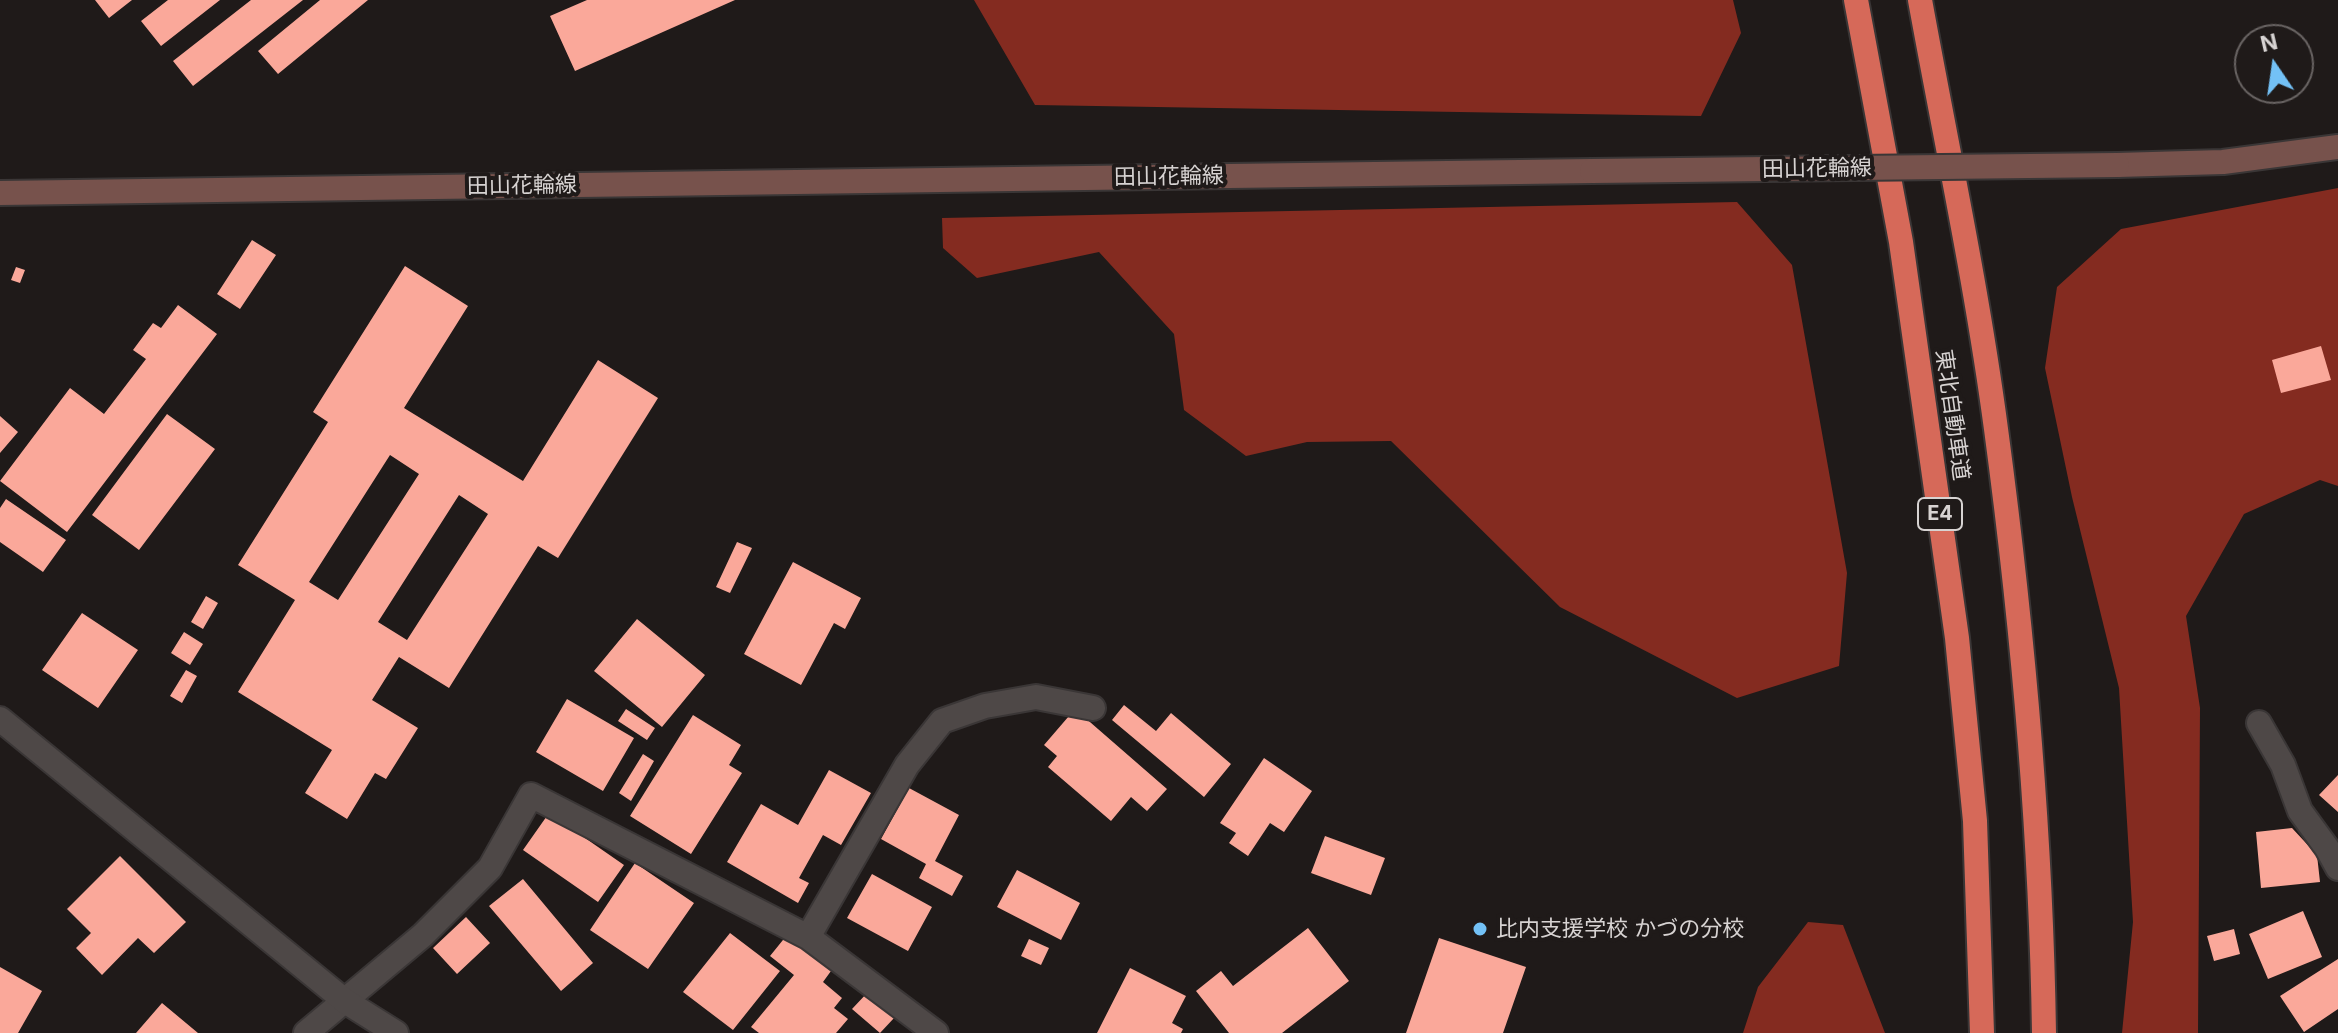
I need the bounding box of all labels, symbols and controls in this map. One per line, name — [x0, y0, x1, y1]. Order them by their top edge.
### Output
north arrow — [2234, 24, 2314, 104]
text: N — [2258, 28, 2280, 57]
street label: 田山花輪線 — [1762, 155, 1872, 183]
street label: 田山花輪線 — [1114, 163, 1224, 191]
street label: 田山花輪線 — [467, 172, 577, 200]
street label: 東北自動車道 — [1930, 348, 1974, 482]
road number: E4 — [1918, 498, 1962, 530]
place label: 比内支援学校 かづの分校 — [1496, 916, 1744, 942]
marker: 比内支援学校 かづの分校 — [1471, 920, 1489, 938]

